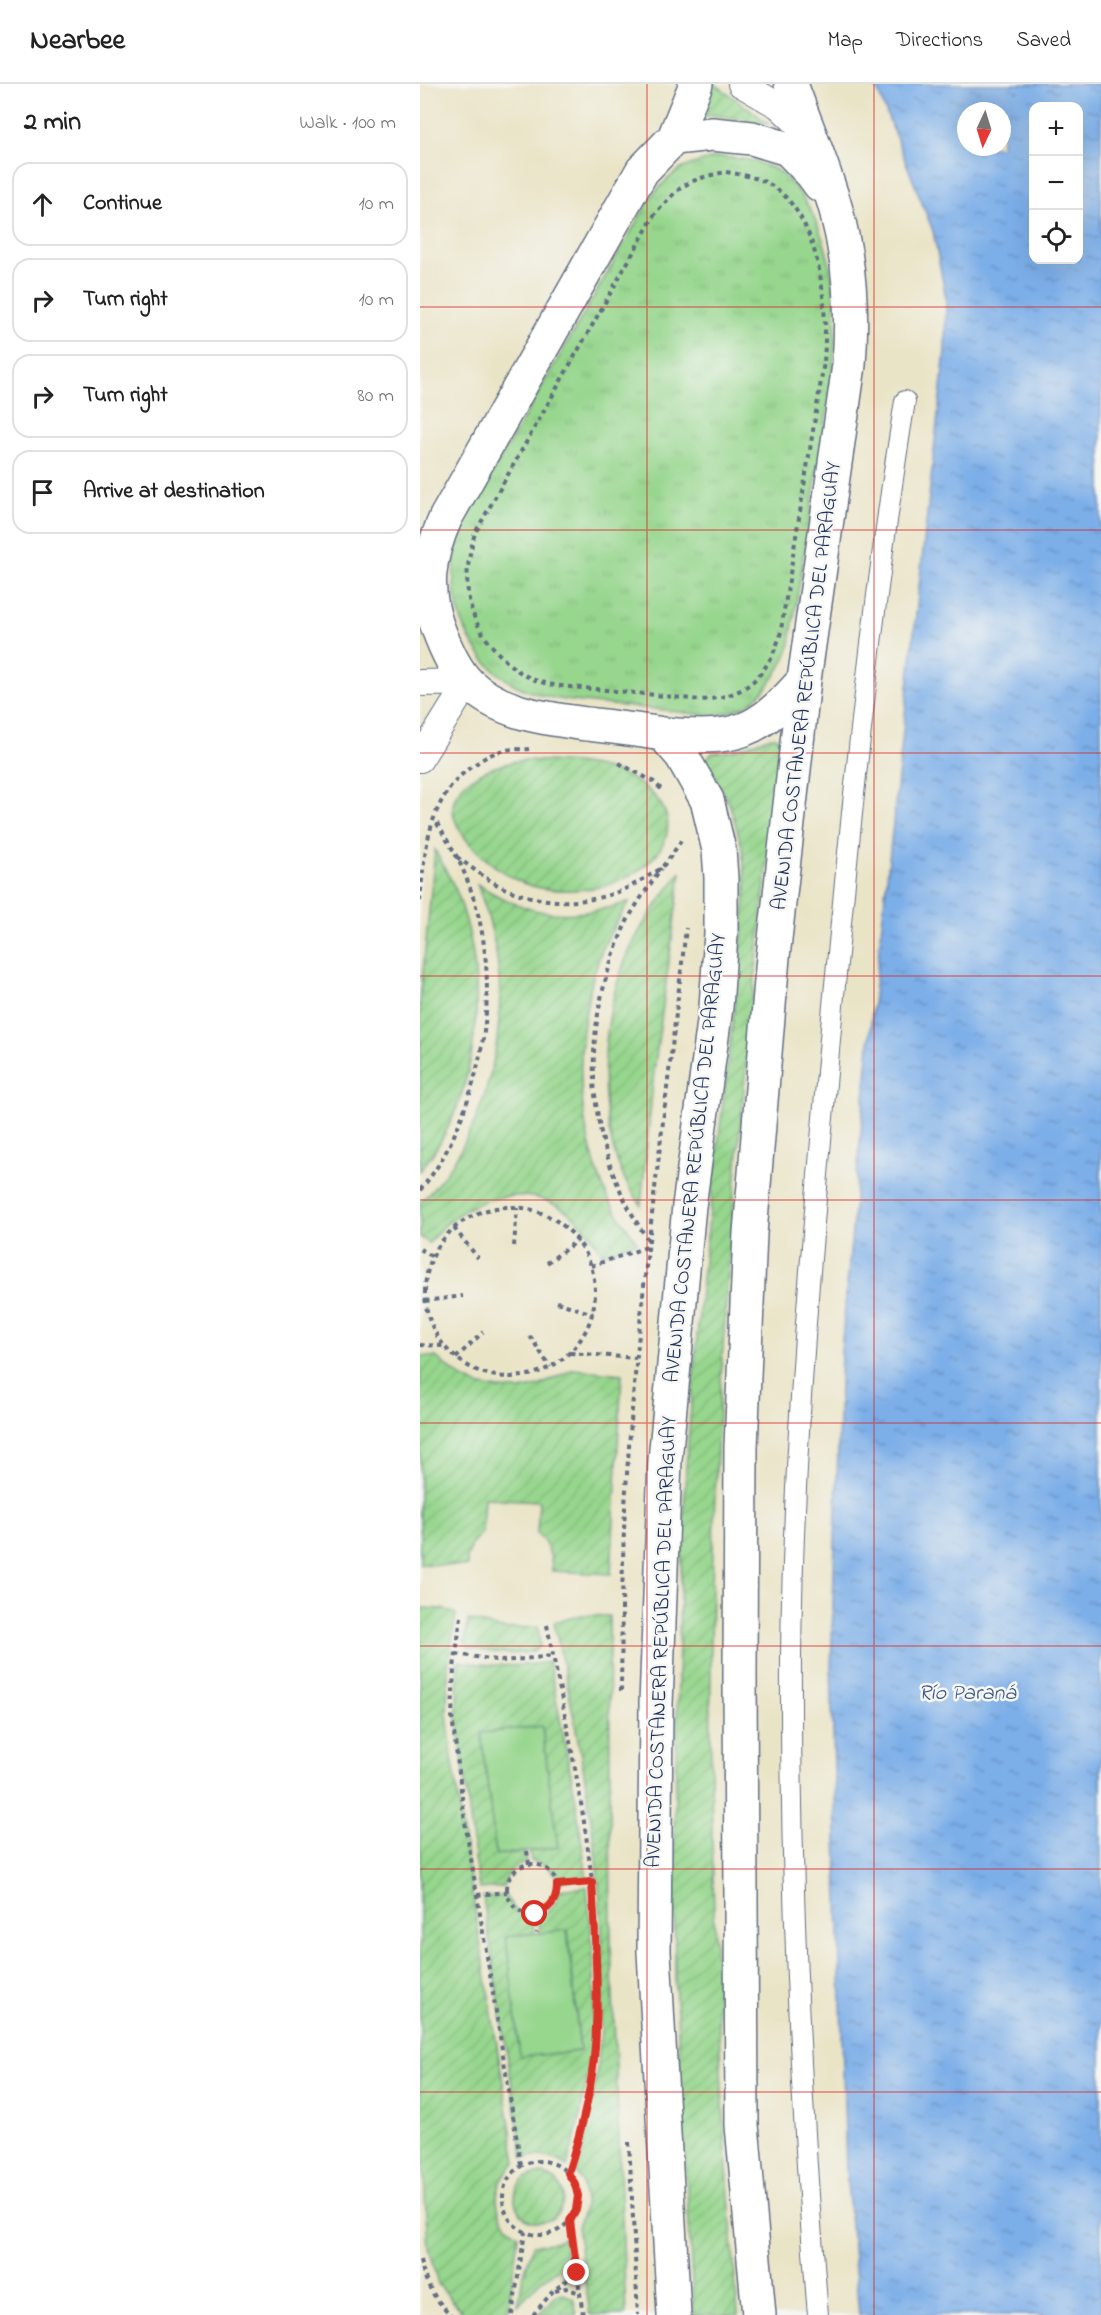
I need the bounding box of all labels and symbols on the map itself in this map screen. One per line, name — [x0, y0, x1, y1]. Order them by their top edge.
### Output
north arrow — [957, 102, 1011, 156]
street label: AVENIDA COSTANERA REPÚBLICA DEL PARAGUAY — [765, 460, 849, 912]
street label: AVENIDA COSTANERA REPÚBLICA DEL PARAGUAY — [657, 931, 735, 1384]
street label: AVENIDA COSTANERA REPÚBLICA DEL PARAGUAY — [639, 1415, 685, 1868]
water label: Río Paraná — [918, 1678, 1017, 1710]
route start — [521, 1900, 547, 1926]
route end — [563, 2259, 589, 2285]

